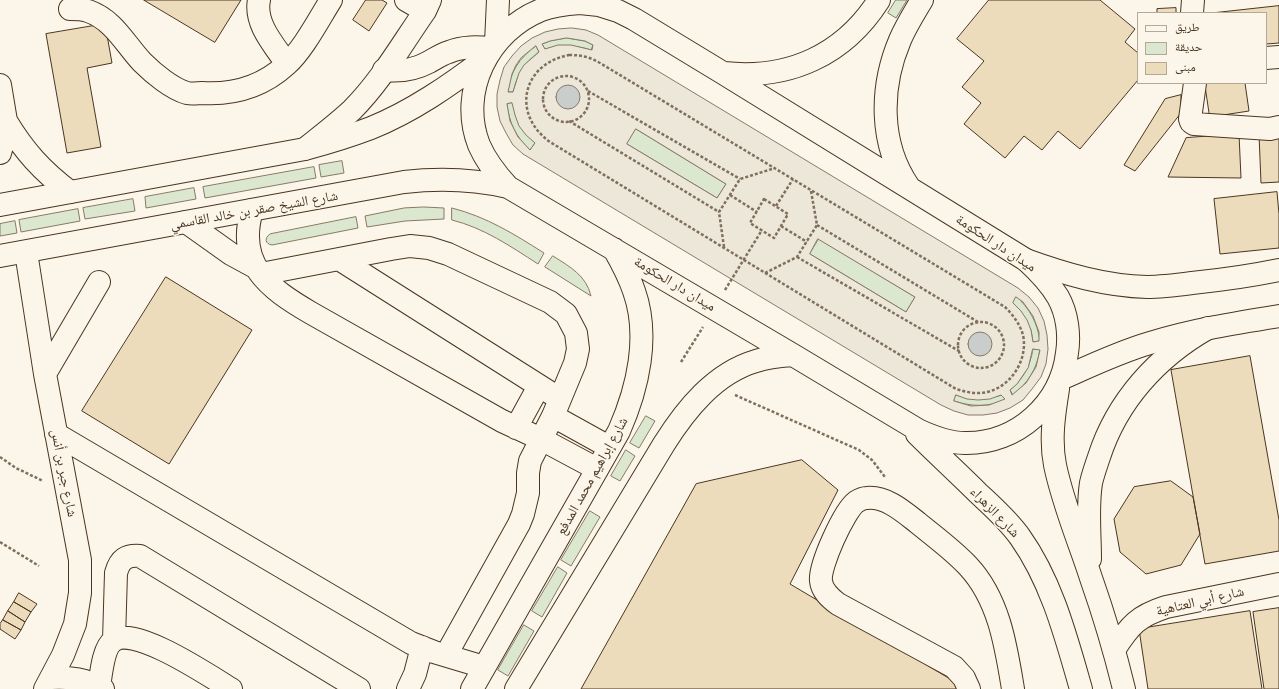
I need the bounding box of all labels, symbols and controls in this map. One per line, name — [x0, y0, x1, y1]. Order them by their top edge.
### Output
legend — [1137, 12, 1267, 84]
text: طريق — [1175, 19, 1200, 34]
text: حديقة — [1175, 39, 1203, 54]
text: مبنى — [1175, 59, 1196, 74]
street label: شارع الشيخ صقر بن خالد القاسمي — [169, 187, 339, 233]
street label: ميدان دار الحكومة — [953, 211, 1039, 275]
street label: ميدان دار الحكومة — [631, 253, 719, 315]
street label: شارع إبراهيم محمد المدفع — [553, 414, 631, 538]
street label: شارع جبر بن أنس — [47, 428, 81, 518]
street label: شارع الزهراء — [967, 483, 1023, 541]
street label: شارع أبي العتاهية — [1154, 583, 1246, 619]

